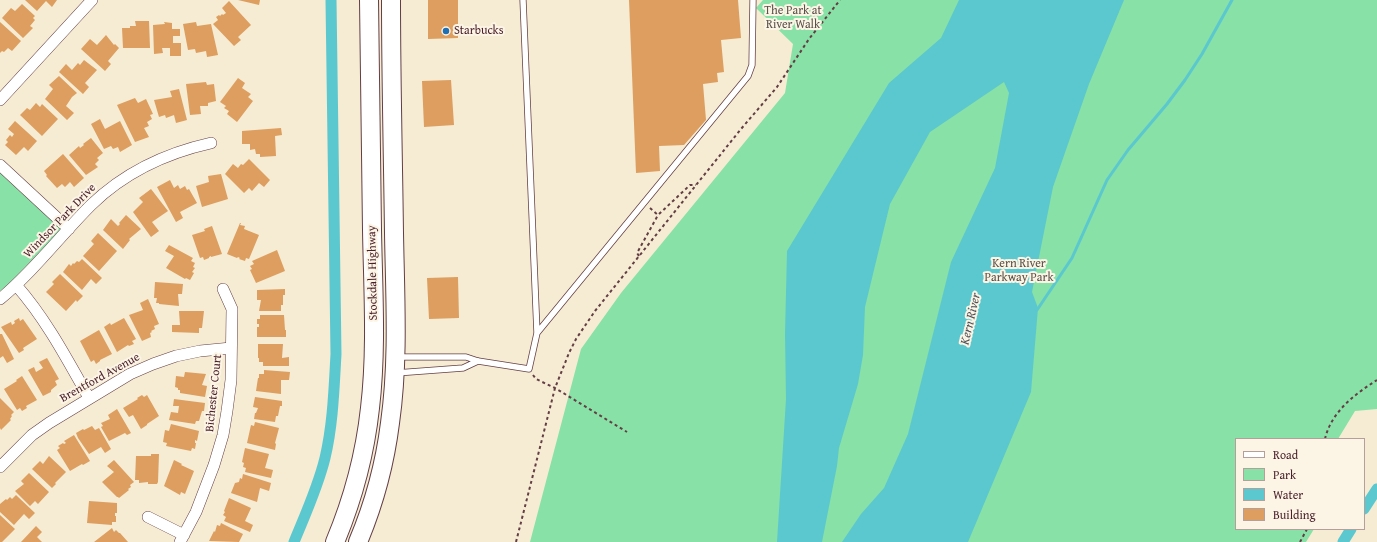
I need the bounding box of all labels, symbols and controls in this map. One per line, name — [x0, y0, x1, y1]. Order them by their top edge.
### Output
park label: The Park at River Walk — [764, 4, 822, 32]
place label: Starbucks — [454, 24, 503, 38]
marker: Starbucks — [441, 26, 451, 36]
street label: Windsor Park Drive — [21, 181, 99, 261]
street label: Stockdale Highway — [365, 225, 381, 321]
park label: Kern River Parkway Park — [985, 257, 1053, 285]
water label: Kern River — [957, 292, 985, 346]
street label: Brentford Avenue — [58, 350, 142, 406]
street label: Bichester Court — [203, 353, 225, 433]
legend — [1235, 438, 1365, 530]
text: Road — [1273, 446, 1298, 463]
text: Park — [1273, 466, 1296, 483]
text: Water — [1273, 486, 1303, 503]
text: Building — [1273, 506, 1316, 523]

